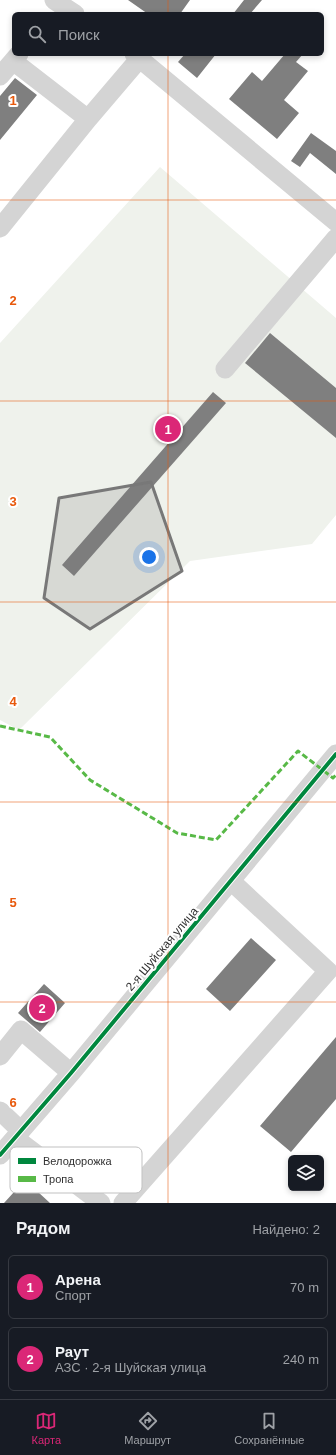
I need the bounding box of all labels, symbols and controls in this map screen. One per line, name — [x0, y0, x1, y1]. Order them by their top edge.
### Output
search box — [12, 12, 324, 56]
icon: search — [26, 23, 48, 45]
text: Поиск — [58, 26, 100, 43]
text: 1 — [9, 93, 17, 108]
text: 2 — [9, 293, 17, 308]
pin: 1 — [155, 414, 181, 444]
text: 3 — [9, 494, 17, 509]
your location — [139, 547, 159, 567]
text: 4 — [9, 694, 17, 709]
text: 5 — [9, 895, 17, 910]
street label: 2-я Шуйская улица — [123, 904, 201, 994]
pin: 2 — [29, 993, 55, 1023]
text: 6 — [9, 1095, 17, 1110]
legend — [10, 1147, 142, 1193]
text: Велодорожка — [43, 1155, 113, 1167]
map controls — [288, 1155, 324, 1191]
button: layers — [288, 1155, 324, 1191]
text: Тропа — [43, 1173, 74, 1185]
text: Рядом — [16, 1219, 71, 1238]
text: Найдено: 2 — [252, 1222, 320, 1237]
text: Арена — [55, 1271, 101, 1288]
text: 1 — [26, 1280, 34, 1295]
text: 70 m — [290, 1280, 319, 1295]
text: Спорт — [55, 1288, 92, 1303]
text: Раут — [55, 1343, 89, 1360]
text: 2 — [26, 1352, 34, 1367]
text: 240 m — [283, 1352, 319, 1367]
text: АЗС · 2-я Шуйская улица — [55, 1360, 206, 1375]
tab: Карта — [32, 1410, 61, 1446]
tab: Маршрут — [124, 1410, 171, 1446]
tab: Сохранённые — [234, 1410, 304, 1446]

